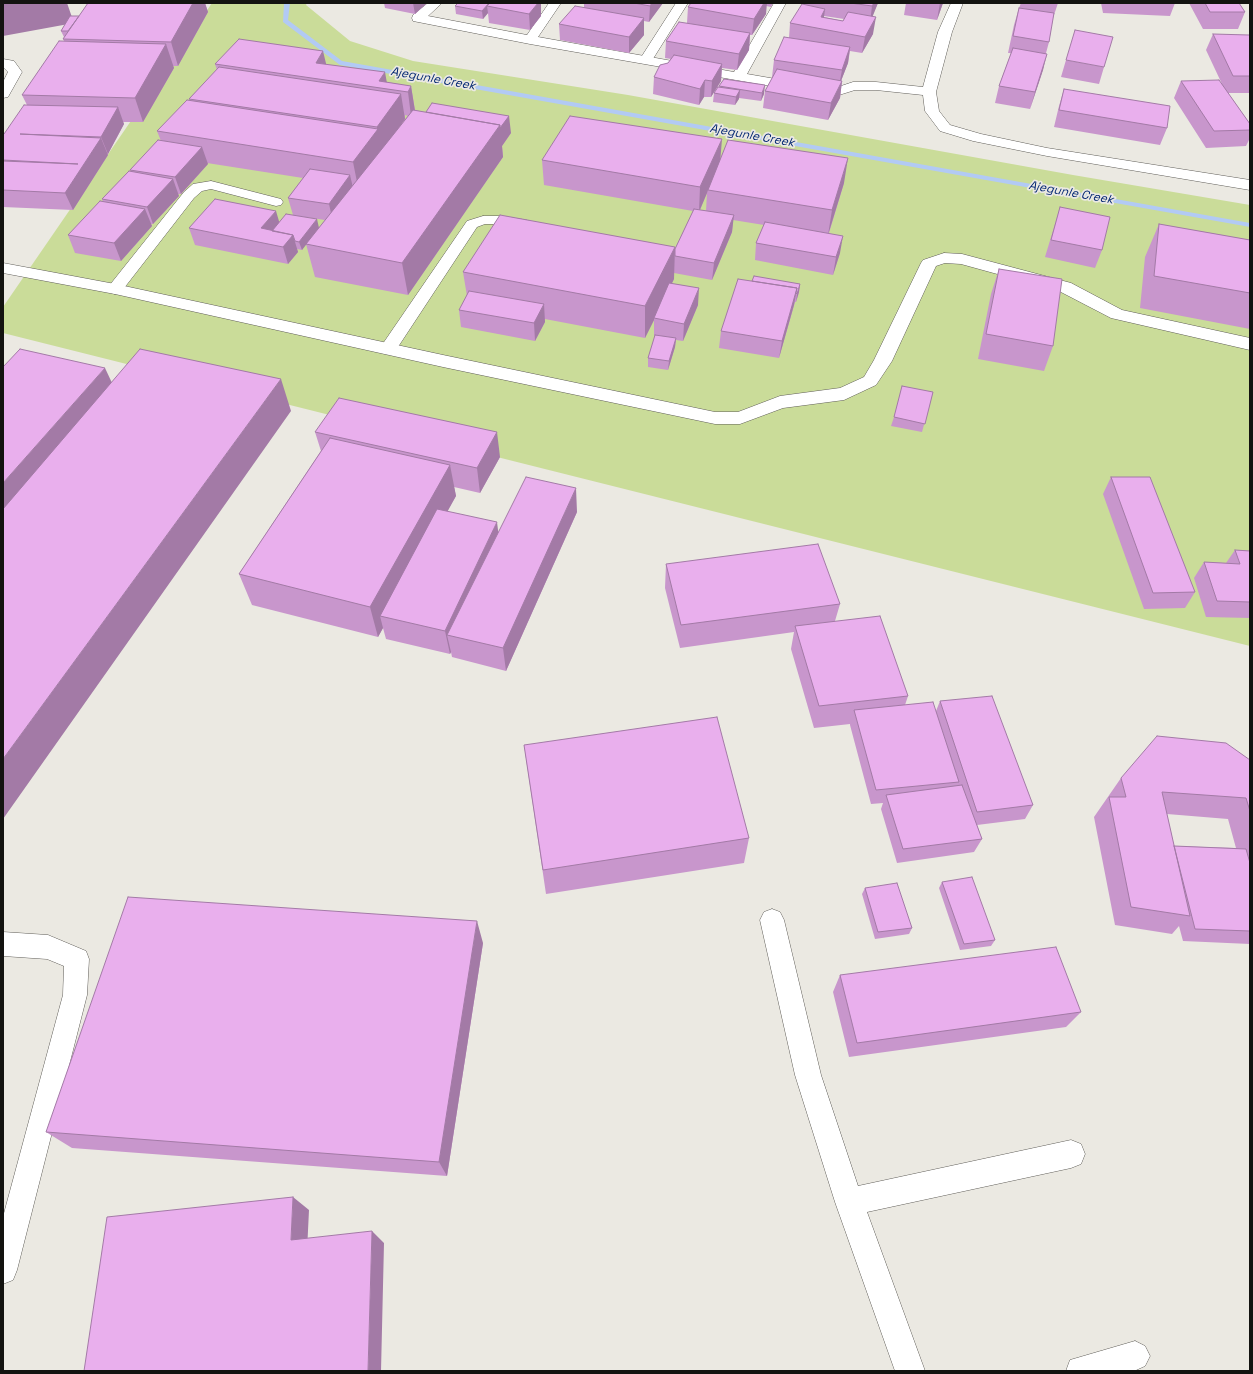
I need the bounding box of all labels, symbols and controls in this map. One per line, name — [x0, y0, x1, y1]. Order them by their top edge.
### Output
water label: Ajegunle Creek — [389, 64, 477, 94]
water label: Ajegunle Creek — [708, 121, 796, 151]
water label: Ajegunle Creek — [1027, 178, 1115, 208]

